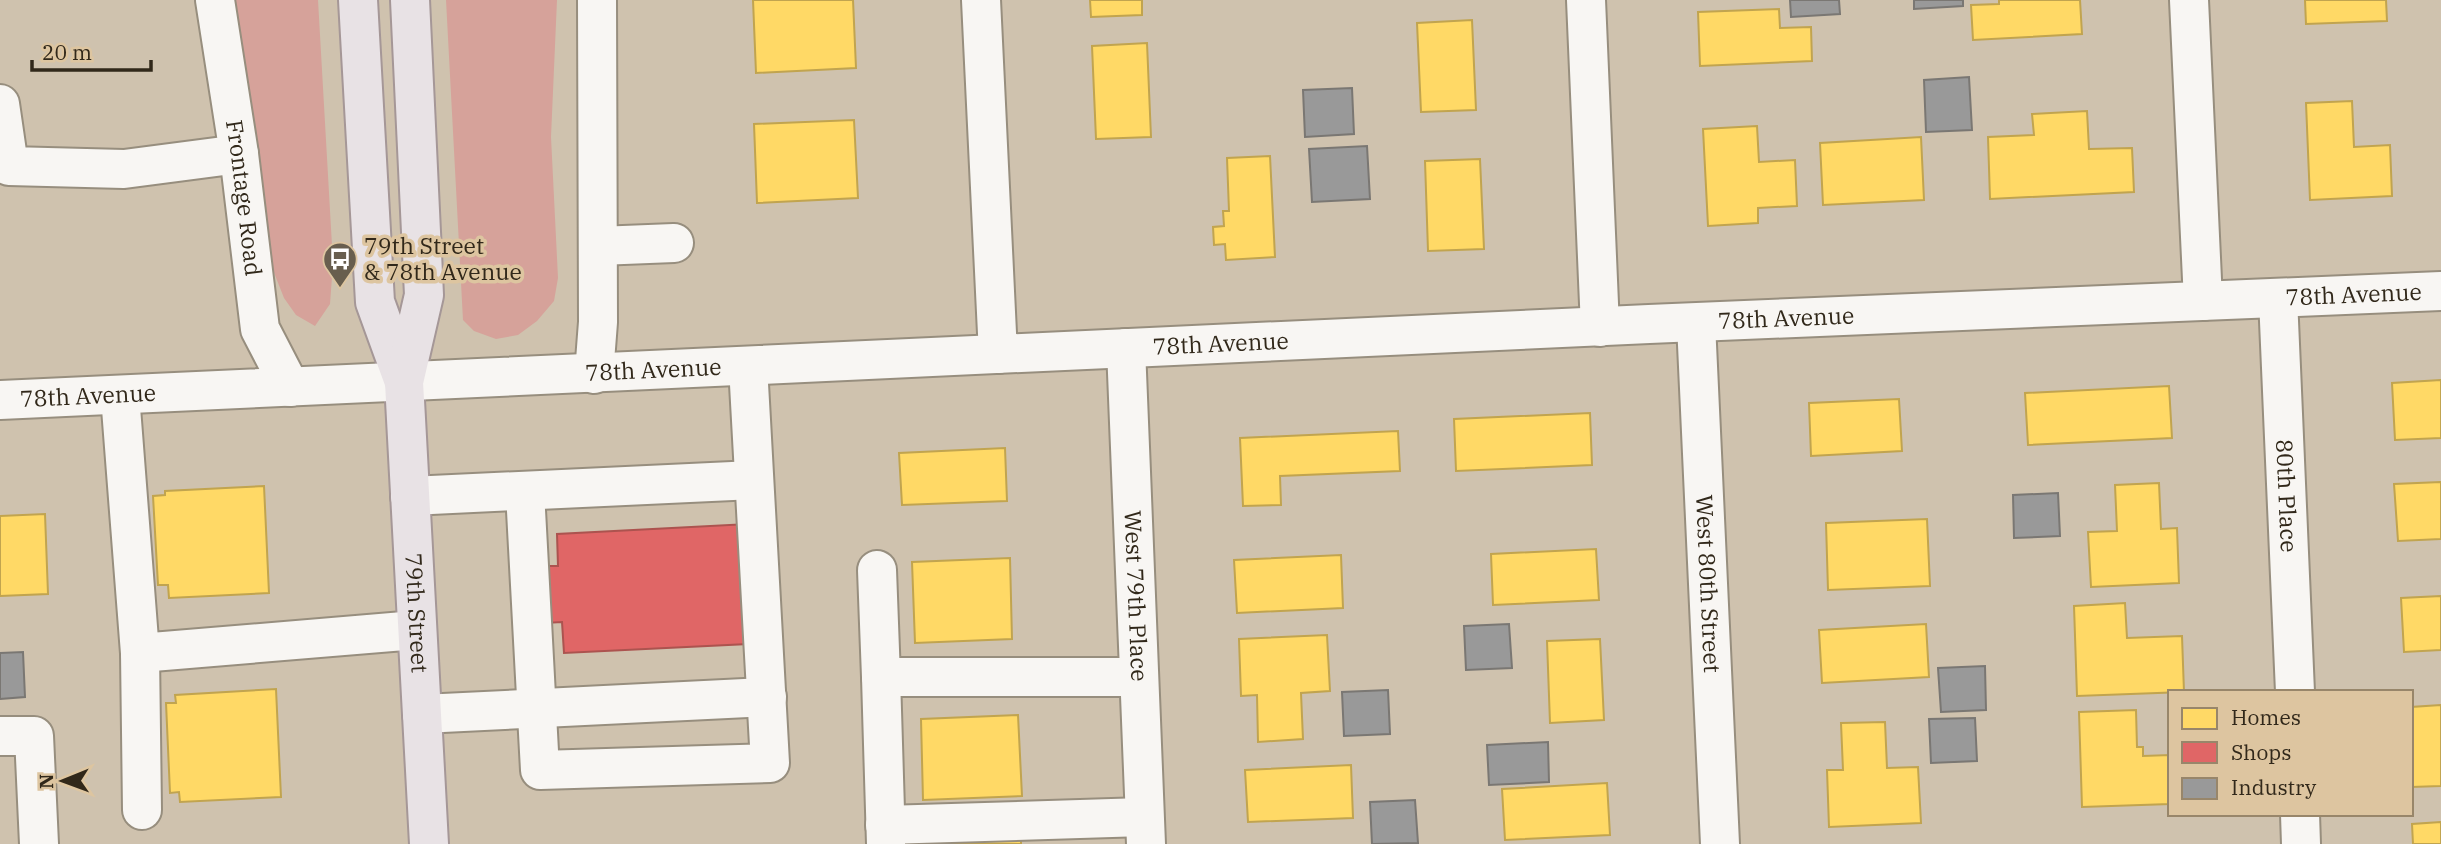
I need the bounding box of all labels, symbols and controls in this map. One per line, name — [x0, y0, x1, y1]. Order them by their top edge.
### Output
scale bar — [32, 28, 150, 72]
text: 20 m — [42, 38, 92, 66]
street label: Frontage Road — [220, 117, 270, 278]
place label: 79th Street & 78th Avenue — [364, 230, 522, 286]
bus stop icon: 79th Street & 78th Avenue — [321, 240, 359, 289]
street label: 78th Avenue — [2285, 276, 2422, 311]
street label: 78th Avenue — [1717, 299, 1855, 335]
street label: 78th Avenue — [1152, 325, 1289, 361]
street label: 78th Avenue — [584, 351, 722, 387]
street label: 78th Avenue — [19, 377, 157, 413]
street label: 80th Place — [2270, 439, 2305, 553]
street label: West 80th Street — [1690, 494, 1728, 673]
street label: West 79th Place — [1119, 510, 1155, 682]
street label: 79th Street — [399, 552, 436, 674]
legend — [2168, 690, 2413, 816]
text: Homes — [2231, 703, 2301, 731]
text: Shops — [2231, 738, 2291, 766]
north arrow — [28, 746, 98, 816]
text: Industry — [2231, 773, 2317, 801]
text: N — [34, 774, 58, 789]

